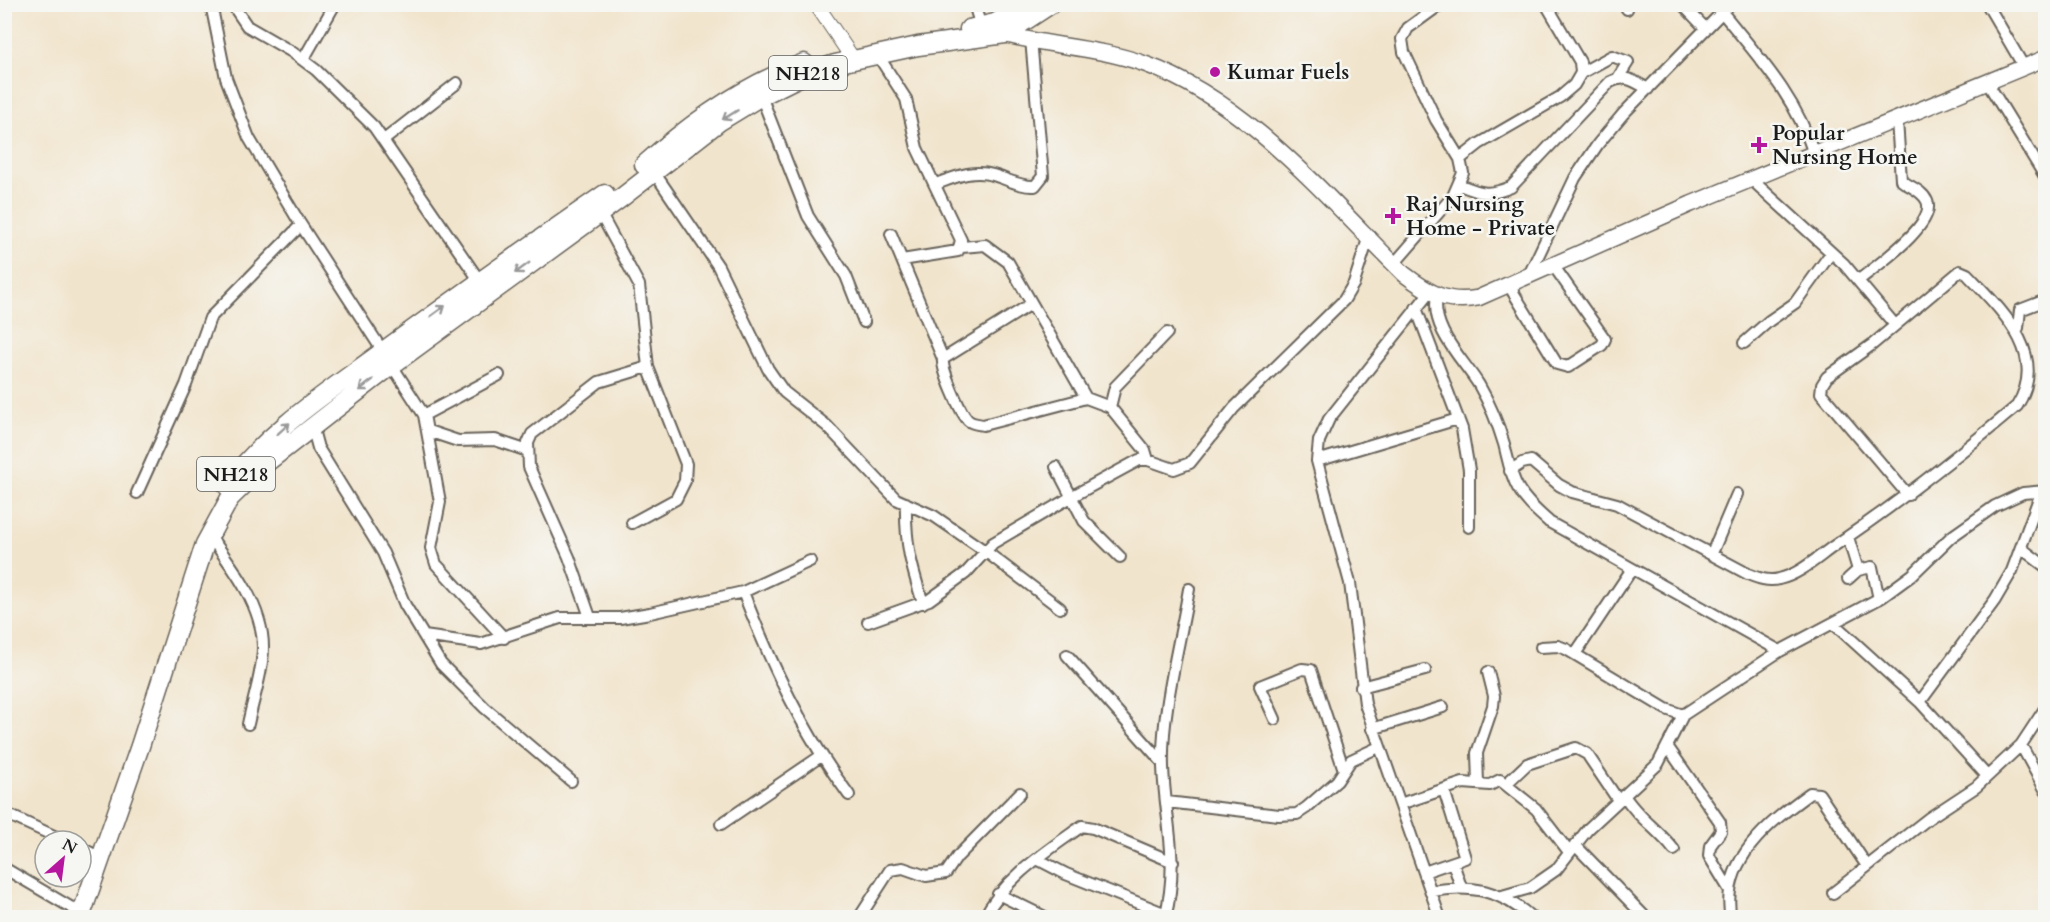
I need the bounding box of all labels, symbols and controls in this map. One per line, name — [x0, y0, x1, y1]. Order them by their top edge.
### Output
road number: NH218 — [769, 56, 847, 90]
place label: Kumar Fuels — [1227, 58, 1349, 87]
marker: Kumar Fuels — [1208, 65, 1222, 79]
one-way arrow — [722, 110, 739, 122]
place label: Popular Nursing Home — [1772, 119, 1918, 172]
marker: Popular Nursing Home — [1750, 136, 1768, 154]
place label: Raj Nursing Home - Private — [1406, 190, 1555, 243]
marker: Raj Nursing Home - Private — [1384, 207, 1402, 225]
one-way arrow — [515, 262, 531, 275]
one-way arrow — [430, 305, 446, 318]
one-way arrow — [358, 378, 374, 391]
one-way arrow — [275, 422, 290, 436]
road number: NH218 — [197, 457, 275, 491]
north arrow — [33, 829, 93, 889]
text: N — [58, 834, 81, 860]

